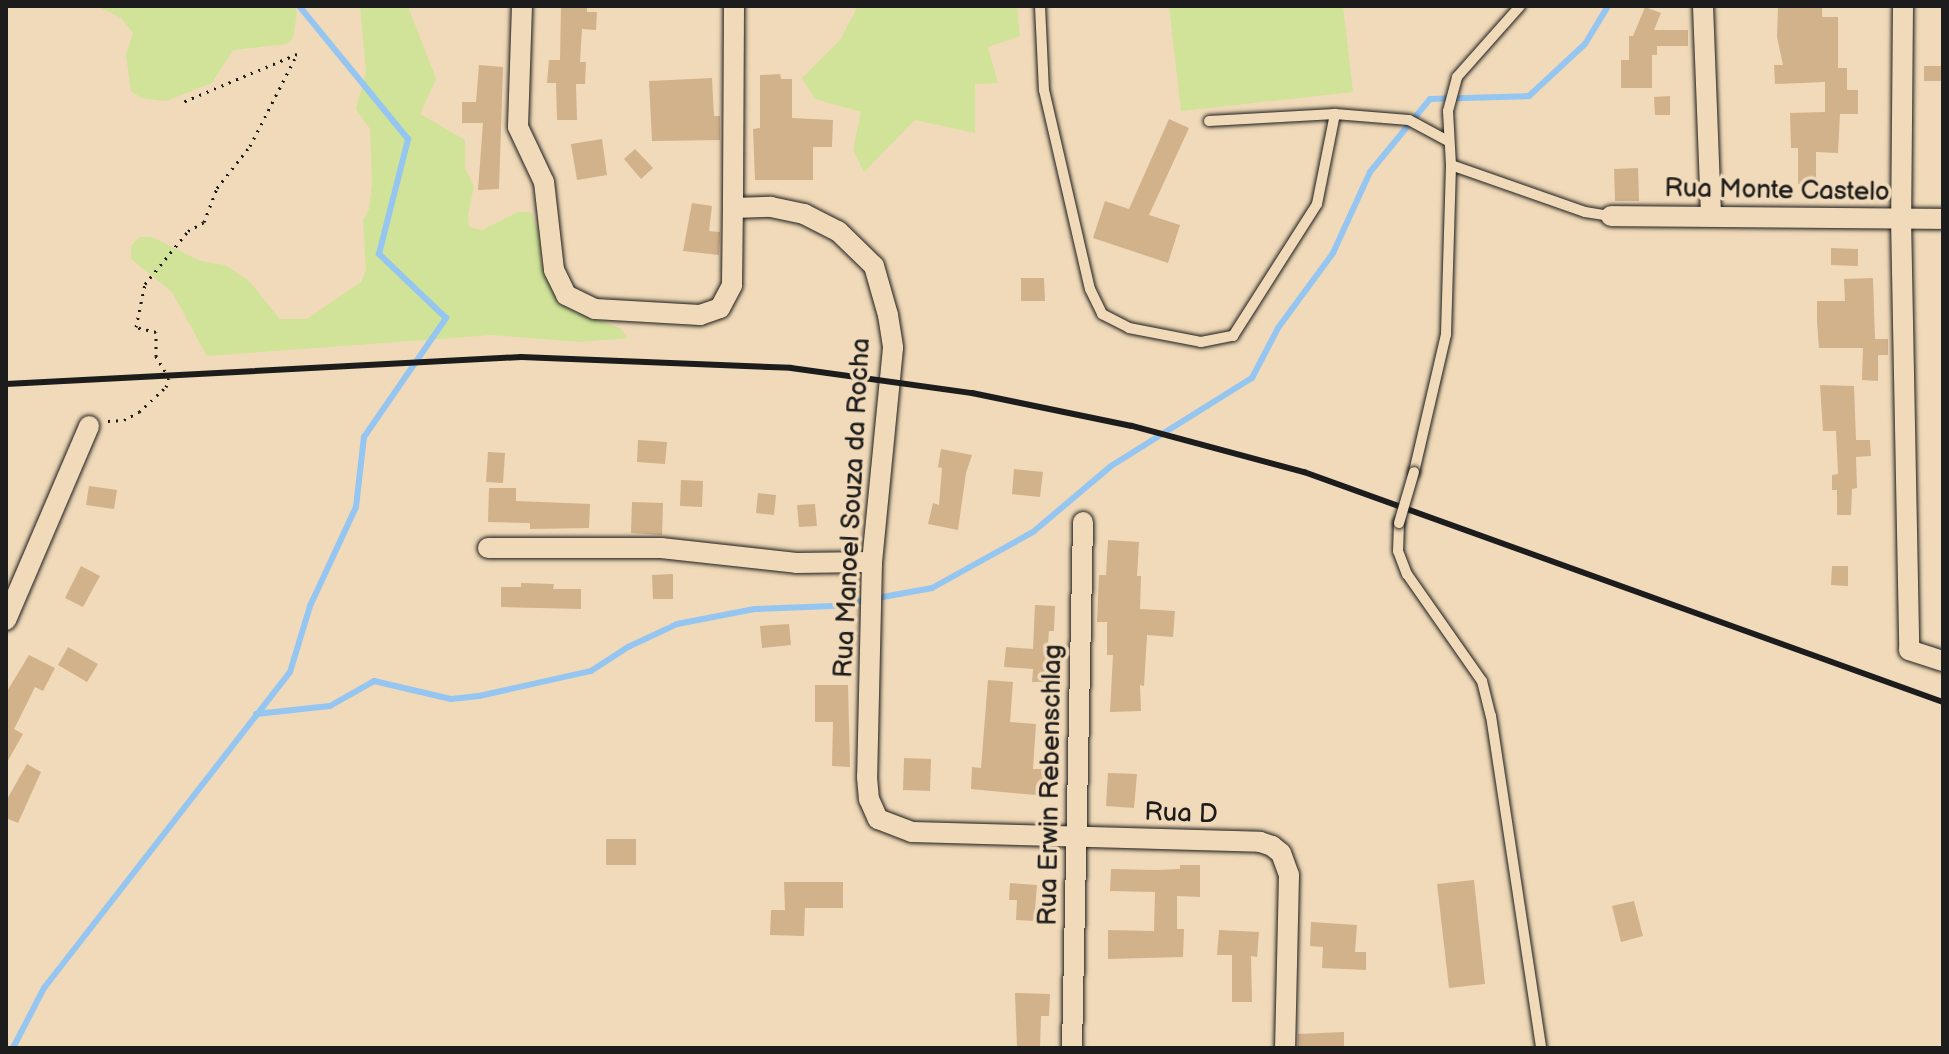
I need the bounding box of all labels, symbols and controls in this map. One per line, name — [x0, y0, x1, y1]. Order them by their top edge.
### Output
street label: Rua Monte Castelo — [1664, 173, 1890, 209]
street label: Rua Manoel Souza da Rocha — [829, 337, 877, 679]
street label: Rua Erwin Rebenschlag — [1033, 644, 1069, 926]
street label: Rua D — [1144, 797, 1218, 831]

